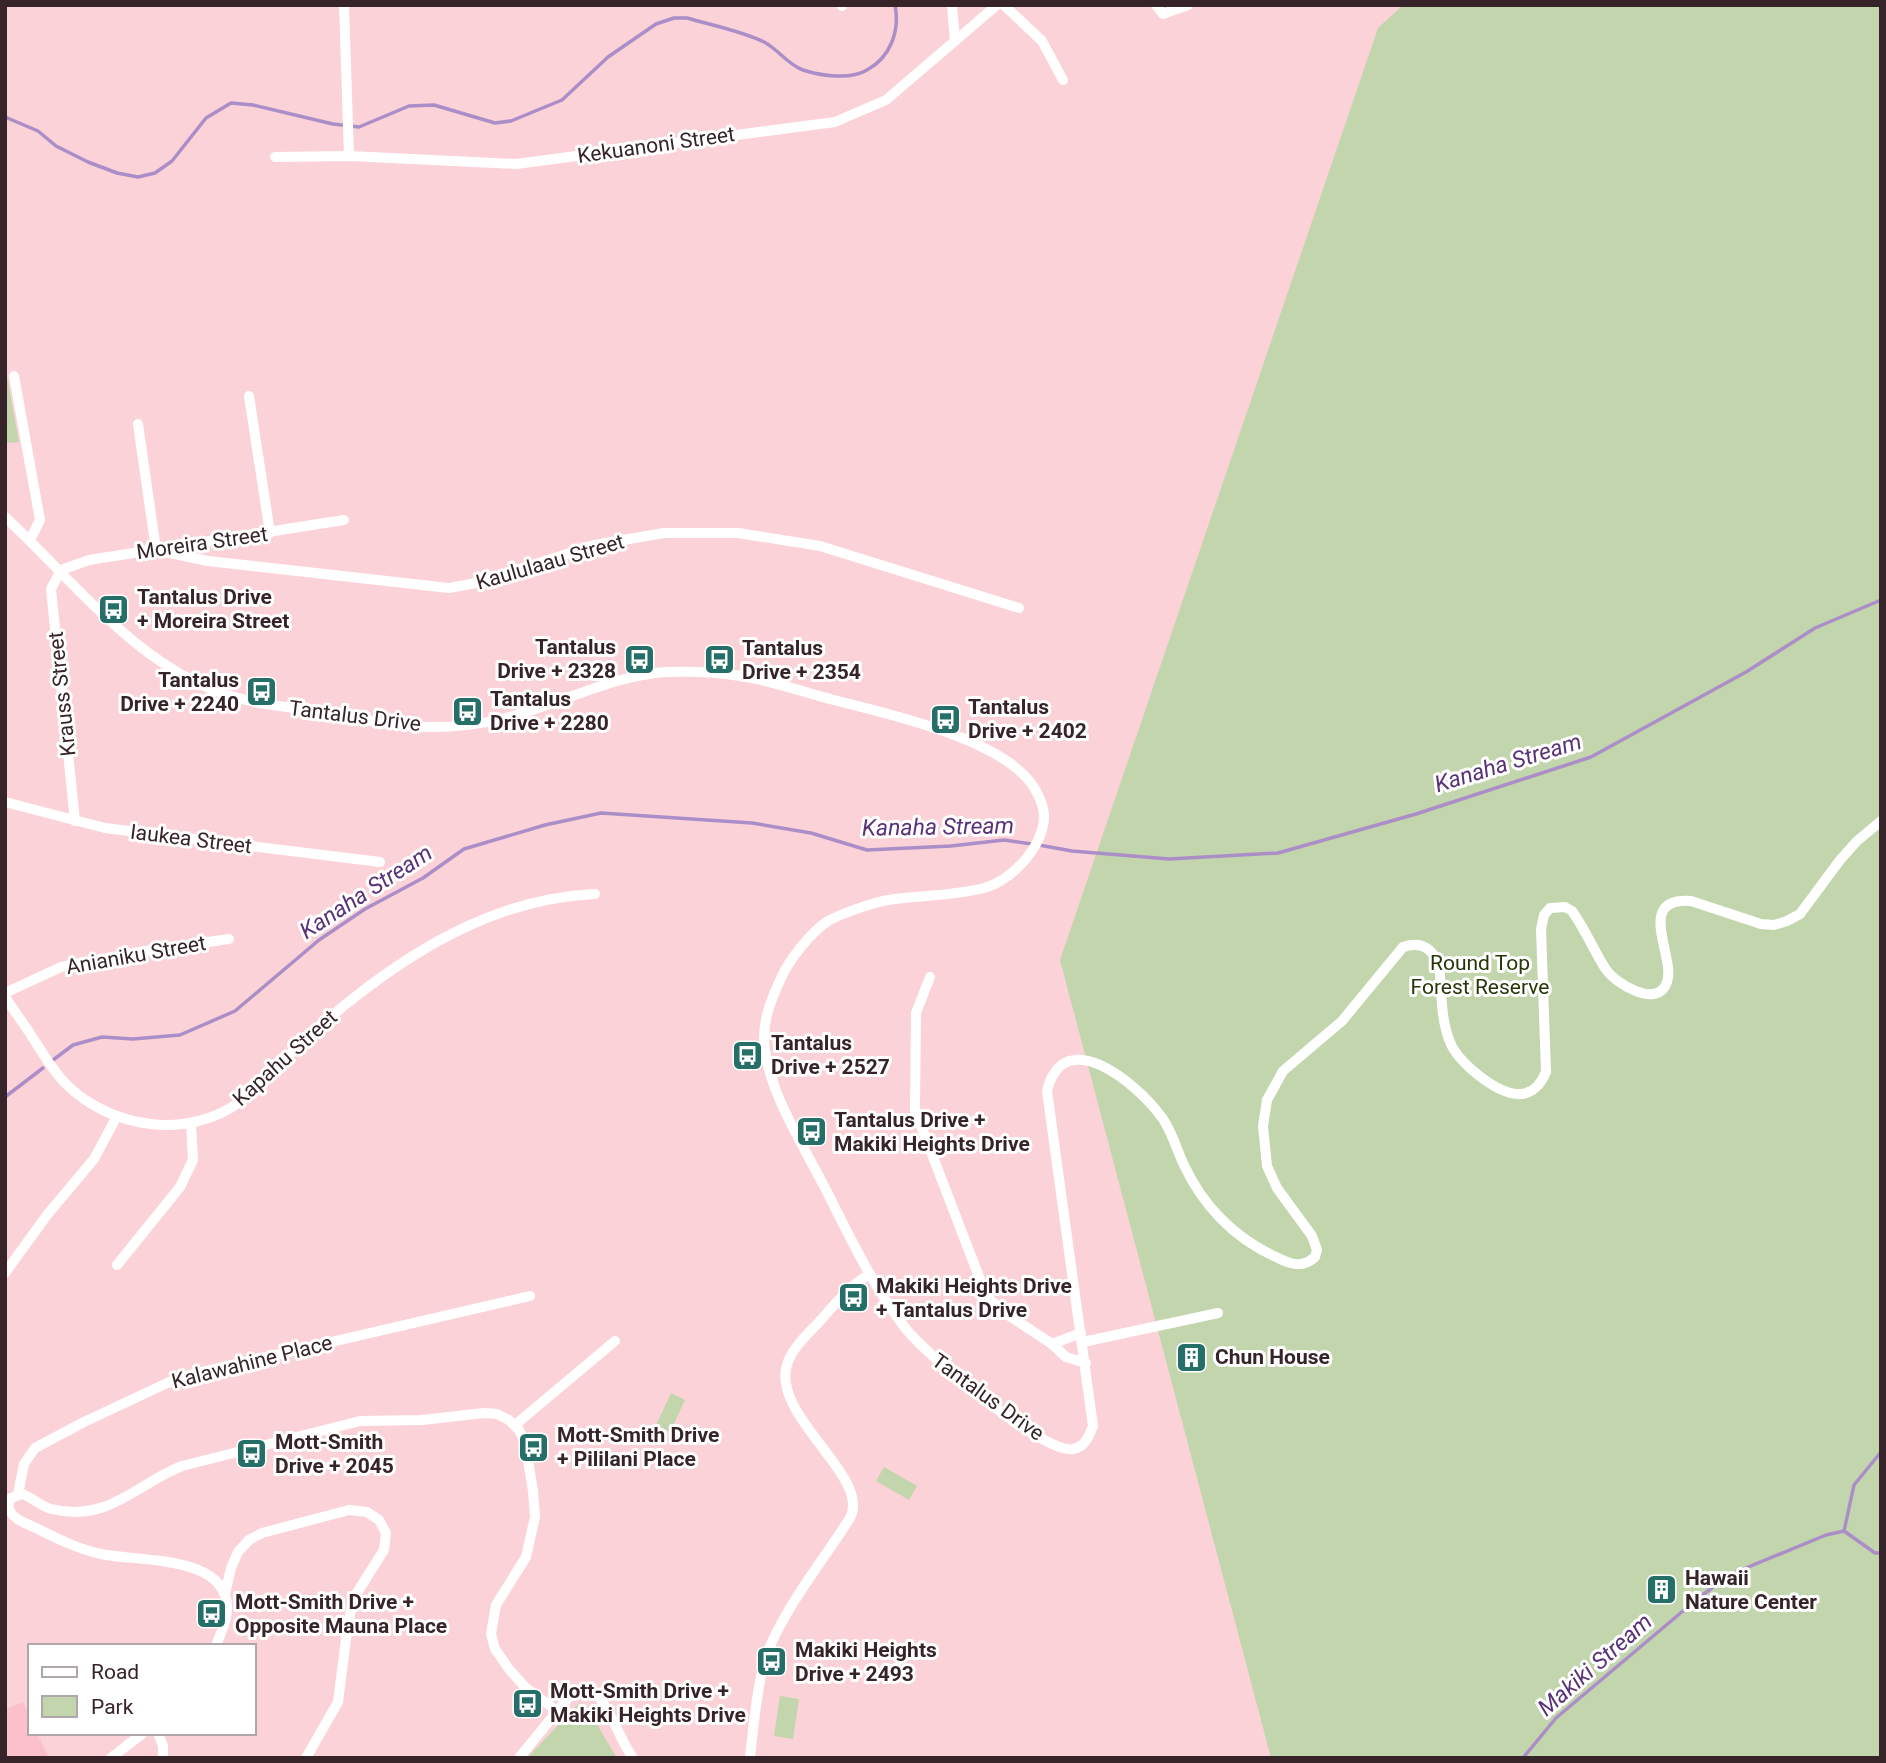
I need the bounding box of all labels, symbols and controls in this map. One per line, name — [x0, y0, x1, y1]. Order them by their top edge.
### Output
street label: Kekuanoni Street — [576, 122, 736, 168]
street label: Moreira Street — [135, 522, 269, 564]
street label: Kaululaau Street — [473, 529, 627, 595]
place label: Tantalus Drive + Moreira Street — [137, 585, 289, 633]
bus stop icon: Tantalus Drive + Moreira Street — [97, 592, 131, 626]
street label: Krauss Street — [44, 630, 80, 757]
place label: Tantalus Drive + 2328 — [497, 635, 616, 683]
place label: Tantalus Drive + 2354 — [742, 636, 861, 684]
bus stop icon: Tantalus Drive + 2328 — [622, 642, 656, 676]
bus stop icon: Tantalus Drive + 2354 — [702, 643, 736, 677]
place label: Tantalus Drive + 2240 — [120, 668, 239, 716]
bus stop icon: Tantalus Drive + 2240 — [245, 675, 279, 709]
place label: Tantalus Drive + 2280 — [490, 687, 609, 735]
bus stop icon: Tantalus Drive + 2280 — [450, 694, 484, 728]
place label: Tantalus Drive + 2402 — [968, 695, 1087, 743]
street label: Tantalus Drive — [288, 696, 422, 736]
bus stop icon: Tantalus Drive + 2402 — [928, 702, 962, 736]
water label: Kanaha Stream — [1431, 728, 1585, 798]
water label: Kanaha Stream — [862, 812, 1014, 842]
street label: Iaukea Street — [129, 820, 253, 858]
water label: Kanaha Stream — [295, 839, 437, 945]
street label: Anianiku Street — [64, 931, 208, 979]
park label: Round Top Forest Reserve — [1411, 951, 1549, 999]
street label: Kapahu Street — [228, 1005, 342, 1111]
place label: Tantalus Drive + 2527 — [771, 1031, 890, 1079]
bus stop icon: Tantalus Drive + 2527 — [731, 1038, 765, 1072]
place label: Tantalus Drive + Makiki Heights Drive — [834, 1108, 1030, 1156]
bus stop icon: Tantalus Drive + Makiki Heights Drive — [794, 1115, 828, 1149]
place label: Makiki Heights Drive + Tantalus Drive — [876, 1274, 1072, 1322]
bus stop icon: Makiki Heights Drive + Tantalus Drive — [836, 1281, 870, 1315]
street label: Kalawahine Place — [169, 1330, 335, 1394]
building icon: Chun House — [1175, 1340, 1209, 1374]
place label: Chun House — [1215, 1345, 1330, 1369]
street label: Tantalus Drive — [927, 1348, 1049, 1446]
place label: Mott-Smith Drive + Pililani Place — [557, 1423, 719, 1471]
place label: Mott-Smith Drive + 2045 — [275, 1430, 394, 1478]
bus stop icon: Mott-Smith Drive + Pililani Place — [517, 1430, 551, 1464]
bus stop icon: Mott-Smith Drive + 2045 — [235, 1437, 269, 1471]
place label: Hawaii Nature Center — [1685, 1566, 1817, 1614]
building icon: Hawaii Nature Center — [1645, 1573, 1679, 1607]
place label: Mott-Smith Drive + Opposite Mauna Place — [235, 1590, 447, 1638]
bus stop icon: Mott-Smith Drive + Opposite Mauna Place — [195, 1597, 229, 1631]
water label: Makiki Stream — [1532, 1608, 1658, 1722]
place label: Makiki Heights Drive + 2493 — [795, 1638, 937, 1686]
legend — [28, 1644, 256, 1735]
bus stop icon: Makiki Heights Drive + 2493 — [755, 1645, 789, 1679]
text: Road — [91, 1660, 139, 1684]
place label: Mott-Smith Drive + Makiki Heights Drive — [550, 1679, 746, 1727]
bus stop icon: Mott-Smith Drive + Makiki Heights Drive — [510, 1686, 544, 1720]
text: Park — [91, 1695, 134, 1719]

